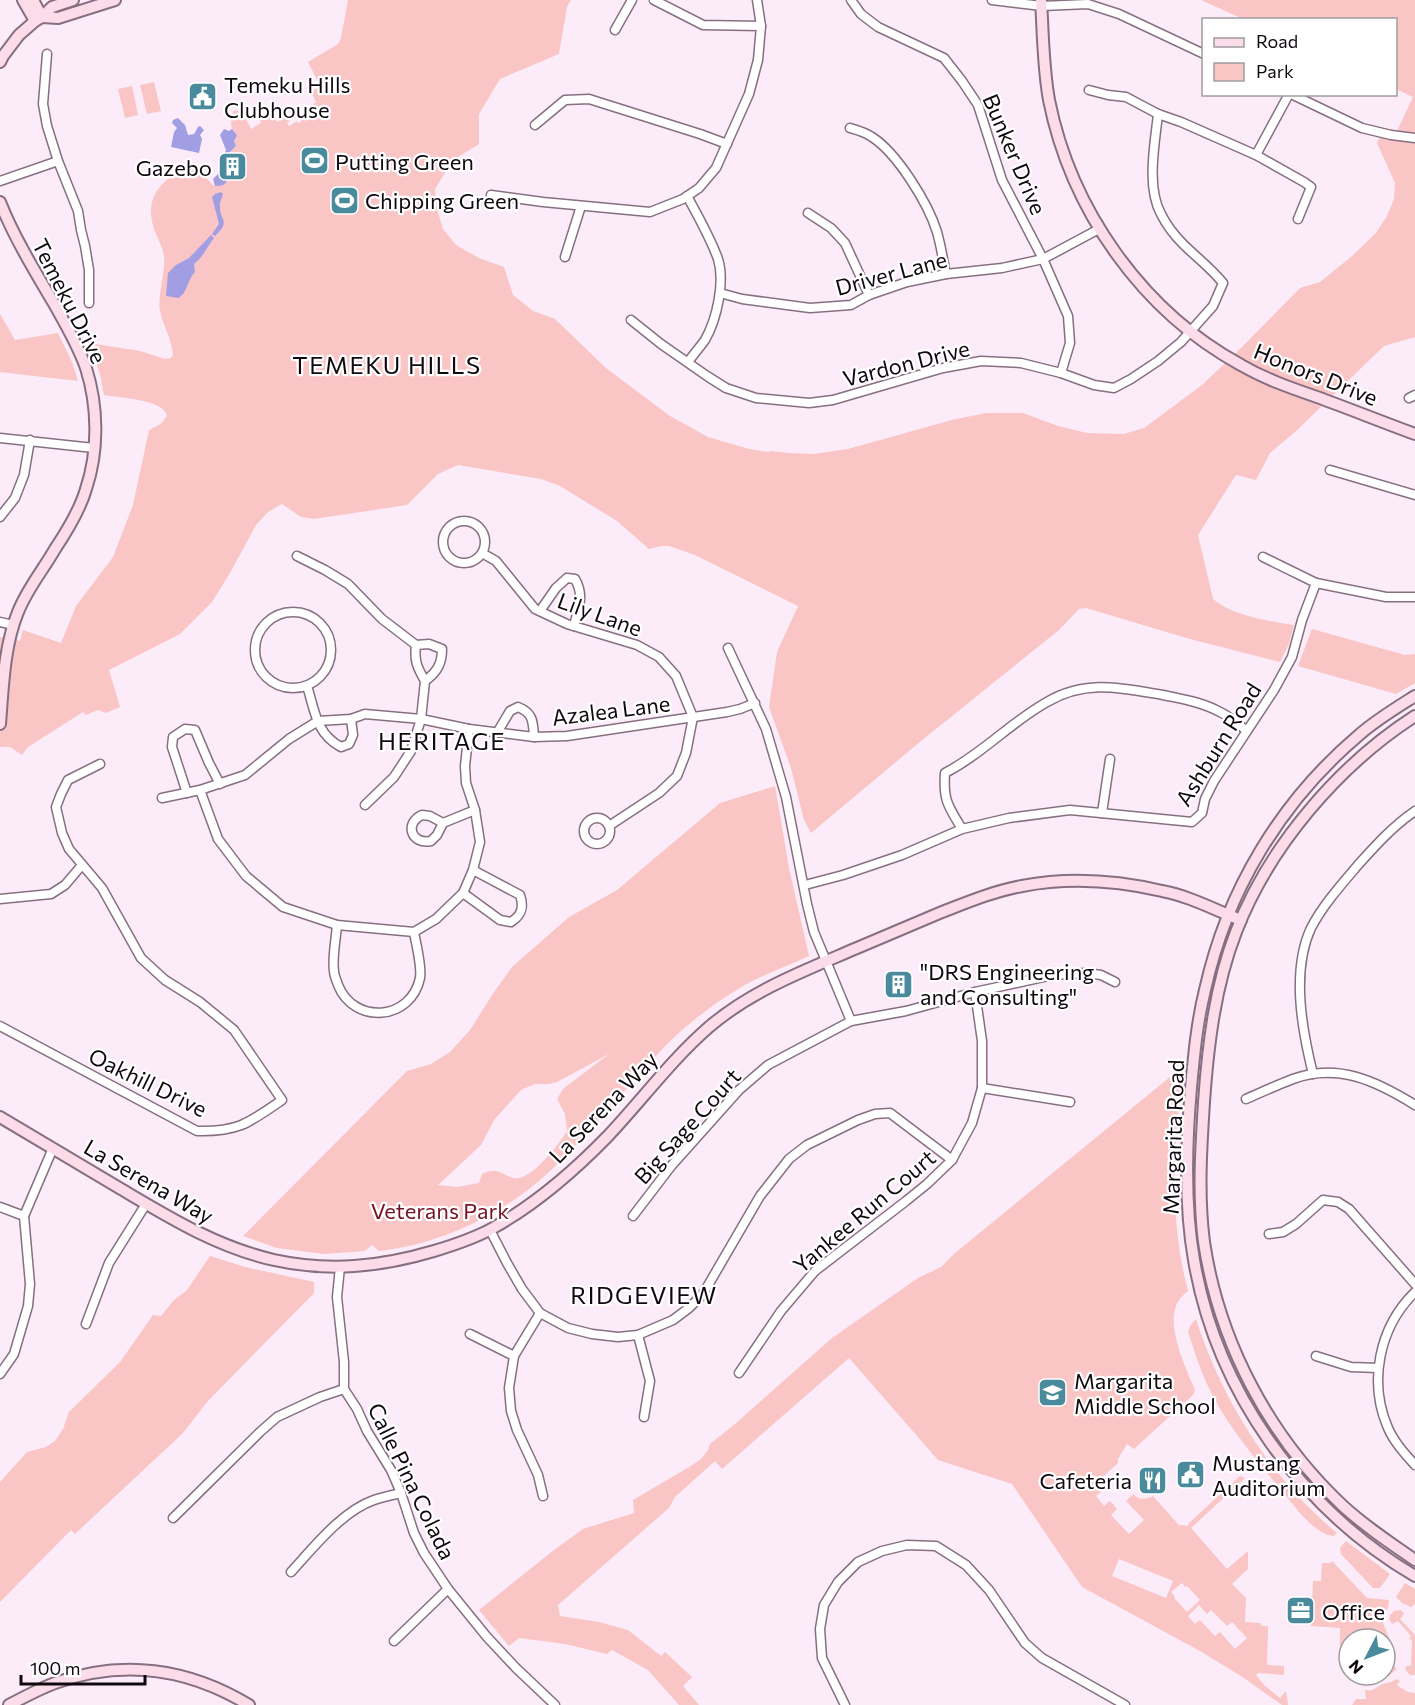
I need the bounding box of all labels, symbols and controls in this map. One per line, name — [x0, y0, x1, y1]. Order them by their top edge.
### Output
legend — [1202, 18, 1397, 96]
text: Road — [1256, 30, 1298, 52]
text: Park — [1256, 60, 1294, 82]
place label: Temeku Hills Clubhouse — [224, 71, 351, 123]
public building icon: Temeku Hills Clubhouse — [187, 81, 219, 113]
street label: Bunker Drive — [978, 90, 1052, 218]
sports icon: Putting Green — [298, 145, 330, 177]
place label: Putting Green — [335, 148, 474, 175]
building icon: Gazebo — [217, 151, 249, 183]
place label: Gazebo — [136, 154, 212, 181]
sports icon: Chipping Green — [328, 184, 360, 216]
place label: Chipping Green — [365, 187, 519, 214]
street label: Temeku Drive — [27, 234, 113, 368]
street label: Driver Lane — [832, 245, 950, 301]
street label: Vardon Drive — [840, 334, 972, 392]
street label: Honors Drive — [1250, 337, 1382, 411]
district label: TEMEKU HILLS — [292, 350, 482, 379]
street label: Lily Lane — [554, 586, 646, 642]
street label: Ashburn Road — [1169, 677, 1267, 811]
street label: Azalea Lane — [550, 689, 672, 731]
district label: HERITAGE — [378, 726, 506, 755]
place label: "DRS Engineering and Consulting" — [920, 958, 1094, 1010]
building icon: "DRS Engineering and Consulting" — [883, 968, 915, 1000]
street label: Oakhill Drive — [84, 1042, 212, 1122]
street label: La Serena Way — [543, 1045, 663, 1169]
street label: Margarita Road — [1157, 1059, 1189, 1215]
street label: Big Sage Court — [628, 1063, 746, 1189]
street label: La Serena Way — [79, 1133, 219, 1229]
street label: Yankee Run Court — [787, 1144, 941, 1278]
park label: Veterans Park — [371, 1197, 509, 1224]
district label: RIDGEVIEW — [570, 1280, 718, 1309]
place label: Margarita Middle School — [1074, 1367, 1216, 1419]
school or university icon: Margarita Middle School — [1037, 1377, 1069, 1409]
street label: Calle Pina Colada — [362, 1398, 462, 1564]
place label: Mustang Auditorium — [1212, 1449, 1326, 1501]
public building icon: Mustang Auditorium — [1175, 1459, 1207, 1491]
restaurant icon: Cafeteria — [1137, 1464, 1169, 1496]
place label: Cafeteria — [1039, 1467, 1132, 1494]
office icon: Office — [1285, 1595, 1317, 1627]
place label: Office — [1322, 1598, 1385, 1625]
north arrow — [1337, 1627, 1397, 1687]
scale bar — [21, 1648, 146, 1686]
text: 100 m — [30, 1657, 80, 1679]
text: N — [1344, 1657, 1367, 1678]

